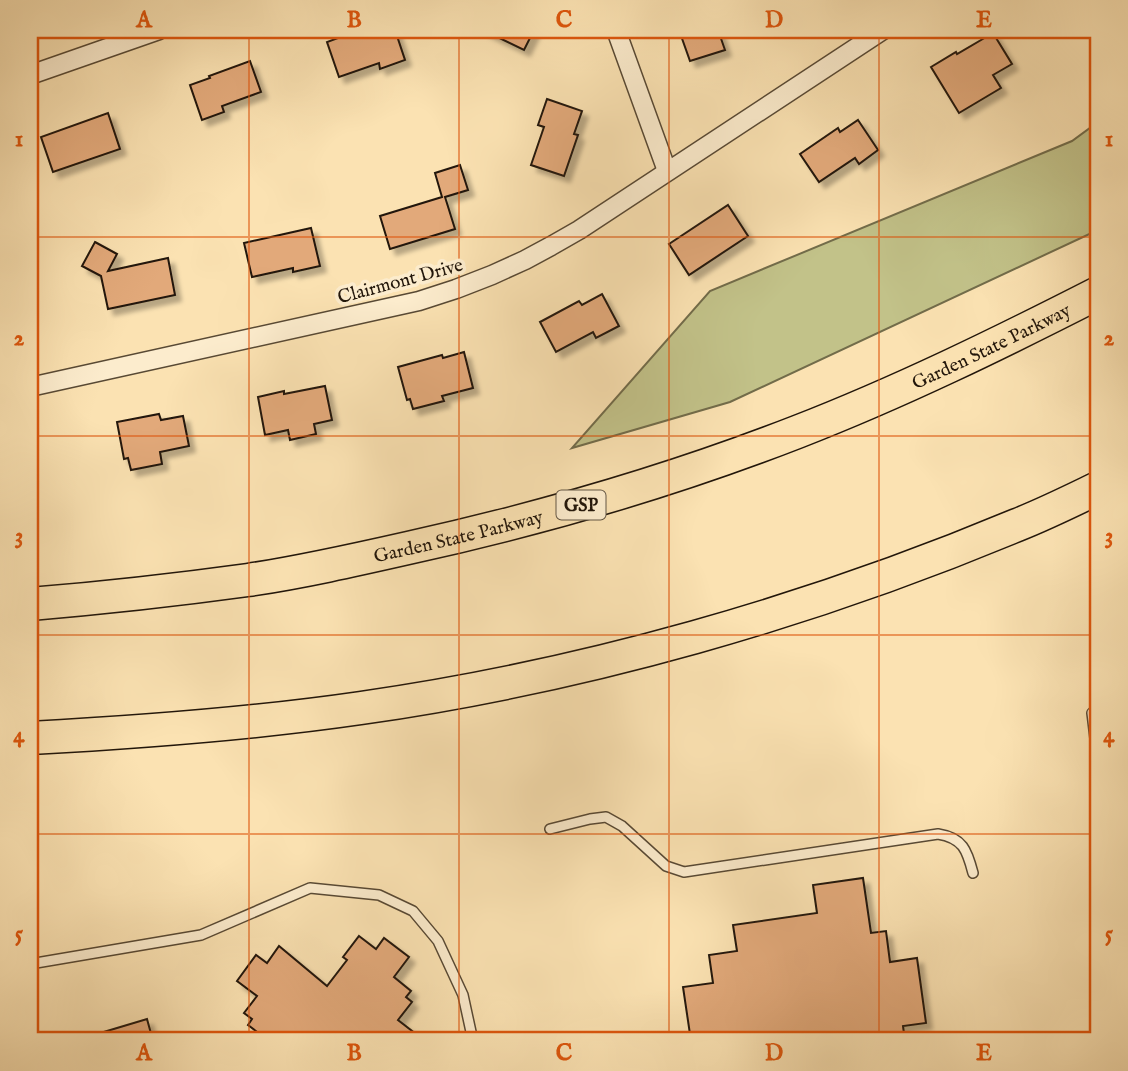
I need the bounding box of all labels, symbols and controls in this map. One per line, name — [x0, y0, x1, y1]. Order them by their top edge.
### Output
text: A — [135, 6, 153, 35]
text: B — [346, 6, 362, 35]
text: C — [556, 6, 573, 35]
text: D — [765, 6, 783, 35]
text: E — [976, 6, 992, 35]
text: 1 — [15, 125, 23, 154]
text: 1 — [1105, 125, 1113, 154]
street label: Clairmont Drive — [335, 254, 466, 310]
street label: Garden State Parkway — [908, 299, 1076, 396]
text: 2 — [14, 324, 25, 353]
text: 2 — [1104, 324, 1115, 353]
road number: GSP — [556, 490, 606, 520]
street label: Garden State Parkway — [371, 505, 546, 569]
text: 3 — [15, 522, 23, 551]
text: 3 — [1105, 522, 1113, 551]
text: 4 — [13, 721, 25, 750]
text: 4 — [1103, 721, 1115, 750]
text: 5 — [15, 920, 24, 949]
text: 5 — [1105, 920, 1114, 949]
text: A — [135, 1039, 153, 1068]
text: B — [346, 1039, 362, 1068]
text: C — [556, 1039, 573, 1068]
text: D — [765, 1039, 783, 1068]
text: E — [976, 1039, 992, 1068]

